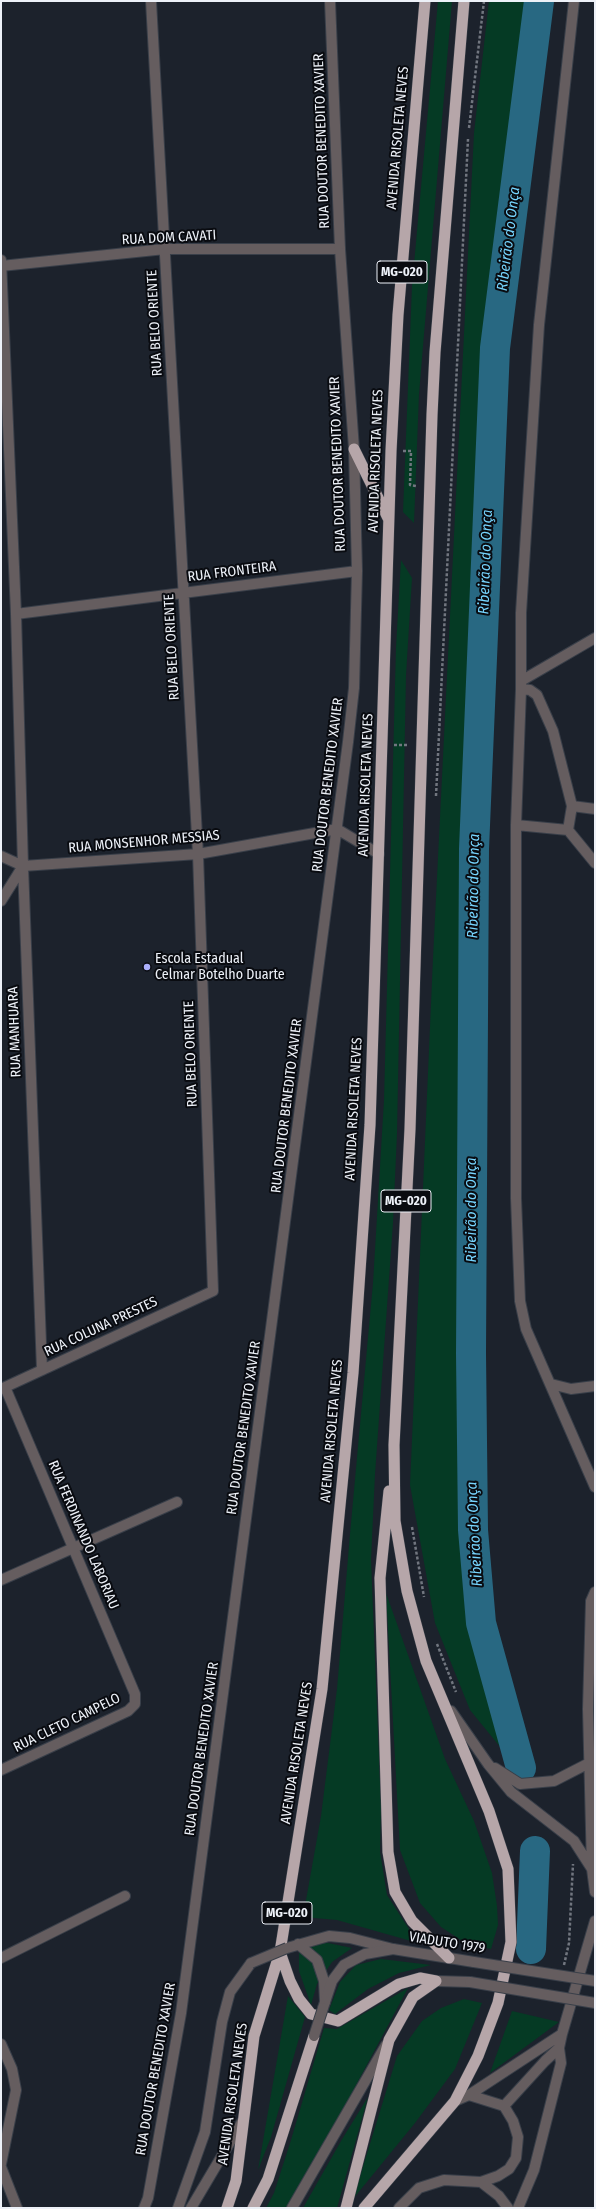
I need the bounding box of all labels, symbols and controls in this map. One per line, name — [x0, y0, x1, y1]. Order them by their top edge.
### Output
street label: RUA DOUTOR BENEDITO XAVIER — [311, 53, 333, 229]
street label: AVENIDA RISOLETA NEVES — [383, 66, 413, 210]
water label: Ribeirão do Onça — [494, 186, 524, 292]
street label: RUA DOM CAVATI — [121, 227, 217, 249]
road number: MG-020 — [377, 261, 427, 283]
street label: RUA BELO ORIENTE — [144, 269, 166, 377]
street label: RUA DOUTOR BENEDITO XAVIER — [327, 376, 349, 552]
street label: AVENIDA RISOLETA NEVES — [365, 389, 387, 533]
water label: Ribeirão do Onça — [475, 509, 497, 615]
street label: RUA FRONTEIRA — [187, 558, 277, 586]
street label: RUA BELO ORIENTE — [161, 593, 183, 701]
street label: RUA DOUTOR BENEDITO XAVIER — [309, 697, 347, 873]
street label: AVENIDA RISOLETA NEVES — [355, 713, 377, 857]
street label: RUA MONSENHOR MESSIAS — [68, 827, 220, 857]
water label: Ribeirão do Onça — [464, 833, 484, 939]
place label: Escola Estadual Celmar Botelho Duarte — [155, 951, 285, 984]
marker: Escola Estadual Celmar Botelho Duarte — [142, 962, 152, 972]
street label: RUA MANHUARA — [5, 986, 25, 1078]
street label: RUA BELO ORIENTE — [181, 1001, 201, 1107]
street label: RUA DOUTOR BENEDITO XAVIER — [268, 1018, 306, 1194]
street label: AVENIDA RISOLETA NEVES — [342, 1037, 366, 1181]
water label: Ribeirão do Onça — [463, 1158, 481, 1262]
road number: MG-020 — [381, 1190, 431, 1212]
street label: RUA COLUNA PRESTES — [42, 1293, 160, 1361]
street label: RUA DOUTOR BENEDITO XAVIER — [223, 1340, 265, 1516]
street label: AVENIDA RISOLETA NEVES — [317, 1359, 347, 1503]
street label: RUA FERDINANDO LABORIAU — [44, 1458, 122, 1612]
water label: Ribeirão do Onça — [463, 1481, 487, 1587]
street label: RUA DOUTOR BENEDITO XAVIER — [181, 1661, 223, 1837]
street label: AVENIDA RISOLETA NEVES — [277, 1681, 317, 1825]
street label: RUA CLETO CAMPELO — [11, 1690, 123, 1756]
road number: MG-020 — [262, 1902, 312, 1924]
street label: VIADUTO 1979 — [408, 1929, 486, 1957]
street label: RUA DOUTOR BENEDITO XAVIER — [133, 1981, 179, 2157]
street label: AVENIDA RISOLETA NEVES — [215, 2022, 251, 2166]

